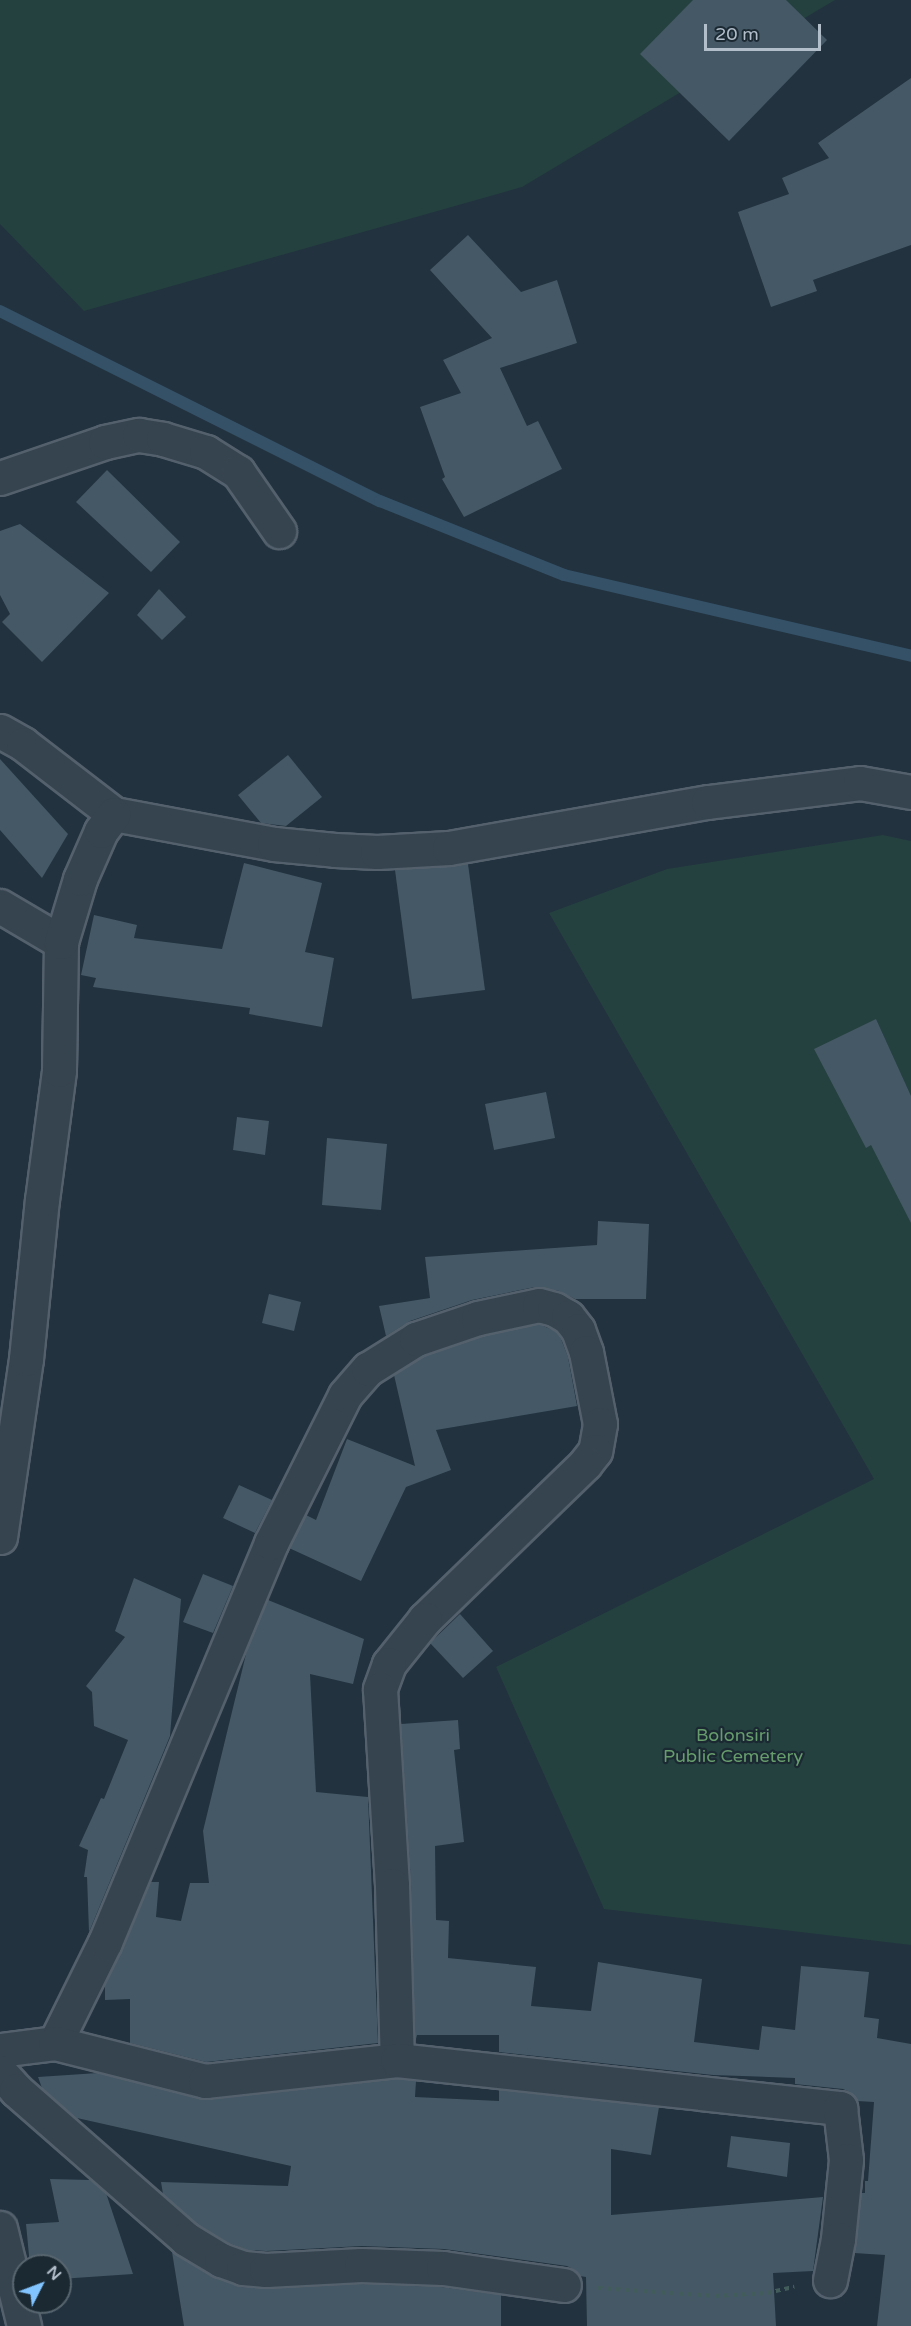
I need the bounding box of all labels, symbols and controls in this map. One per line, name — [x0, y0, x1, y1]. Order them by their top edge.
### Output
scale bar — [707, 12, 824, 50]
text: 20 m — [715, 23, 759, 45]
park label: Bolonsiri Public Cemetery — [663, 1725, 803, 1768]
north arrow — [12, 2254, 72, 2314]
text: N — [42, 2262, 66, 2285]

